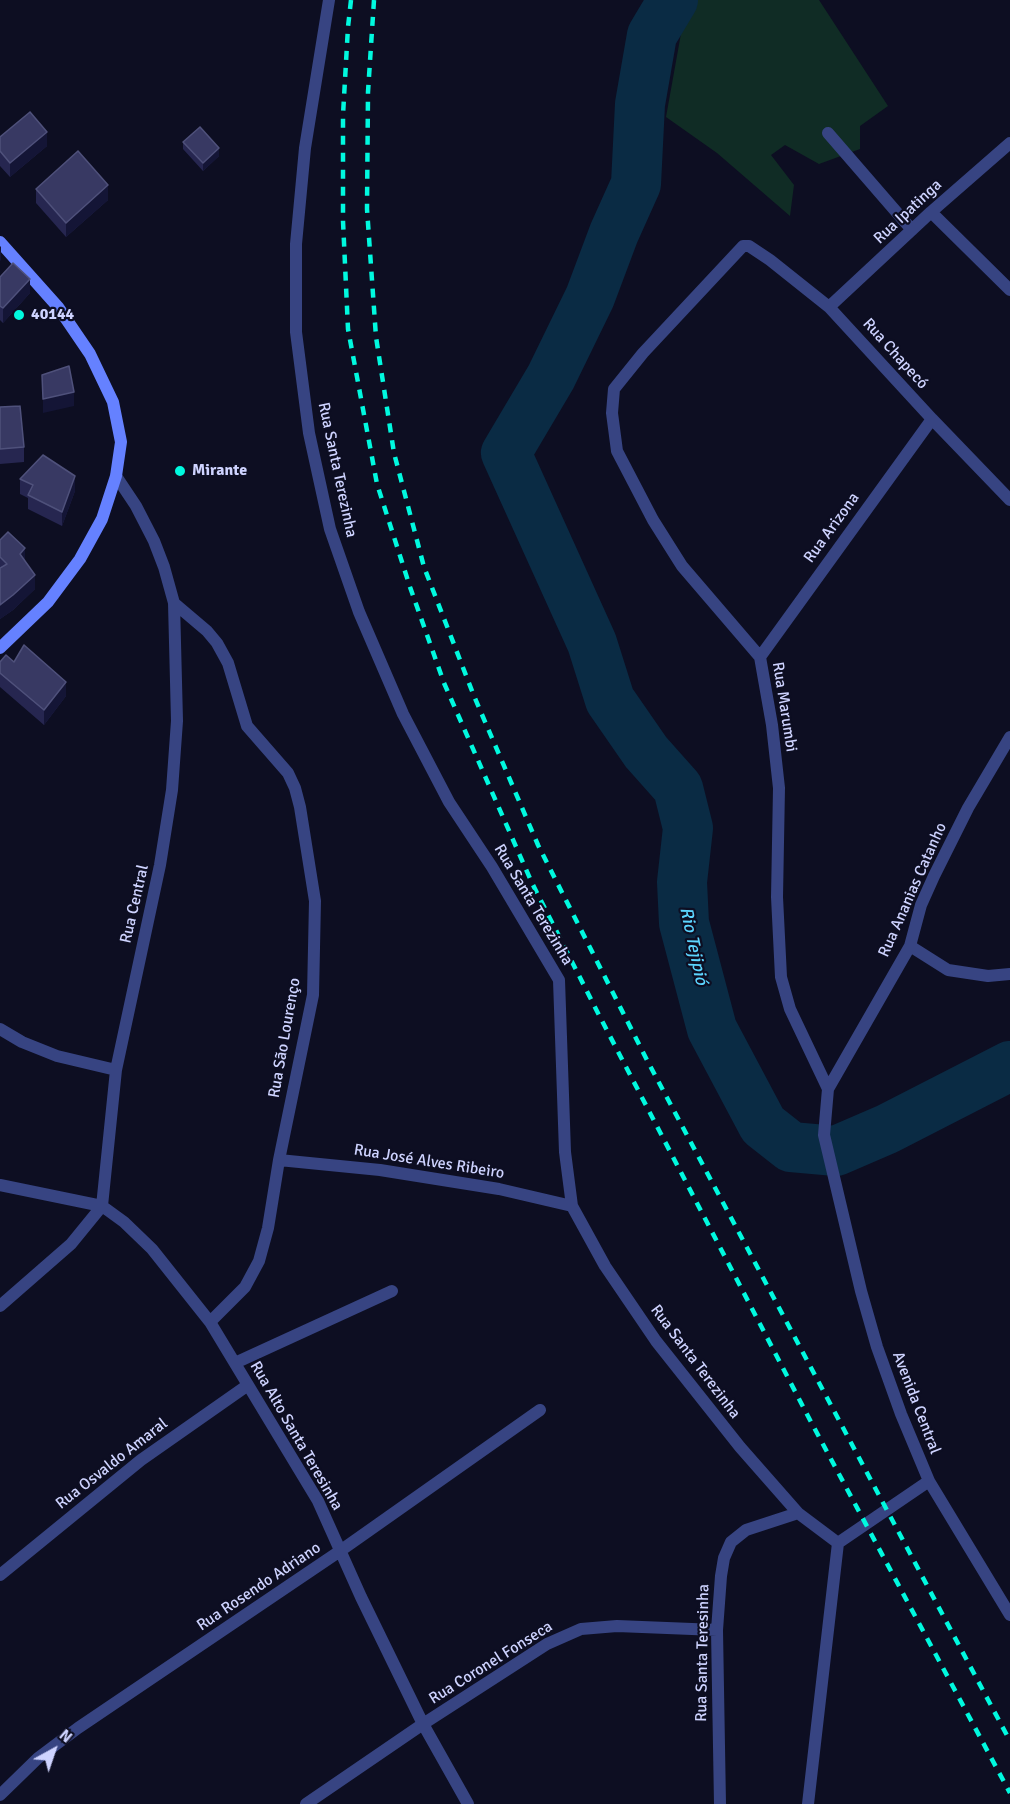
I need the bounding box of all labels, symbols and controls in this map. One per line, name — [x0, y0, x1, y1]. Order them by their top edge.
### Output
street label: Rua Ipatinga — [870, 176, 946, 248]
place label: 40144 — [31, 305, 74, 325]
marker: 40144 — [12, 308, 26, 322]
street label: Rua Chapecó — [858, 315, 932, 393]
street label: Rua Santa Terezinha — [313, 401, 361, 539]
place label: Mirante — [192, 461, 247, 481]
marker: Mirante — [173, 464, 187, 478]
street label: Rua Arizona — [800, 489, 864, 567]
street label: Rua Marumbi — [767, 661, 801, 753]
street label: Rua Ananias Catanho — [875, 820, 951, 960]
street label: Rua Santa Terezinha — [489, 841, 577, 969]
street label: Rua Central — [117, 863, 153, 945]
water label: Rio Tejipió — [674, 905, 712, 987]
street label: Rua São Lourenço — [265, 976, 305, 1100]
street label: Rua José Alves Ribeiro — [352, 1141, 506, 1183]
street label: Rua Santa Terezinha — [646, 1301, 744, 1423]
street label: Avenida Central — [888, 1349, 944, 1457]
street label: Rua Alto Santa Teresinha — [245, 1358, 347, 1514]
street label: Rua Osvaldo Amaral — [52, 1414, 172, 1514]
street label: Rua Rosendo Adriano — [193, 1538, 325, 1636]
street label: Rua Santa Teresinha — [692, 1584, 714, 1722]
street label: Rua Coronel Fonseca — [426, 1617, 556, 1709]
north arrow — [24, 1720, 84, 1780]
text: N — [55, 1725, 76, 1747]

